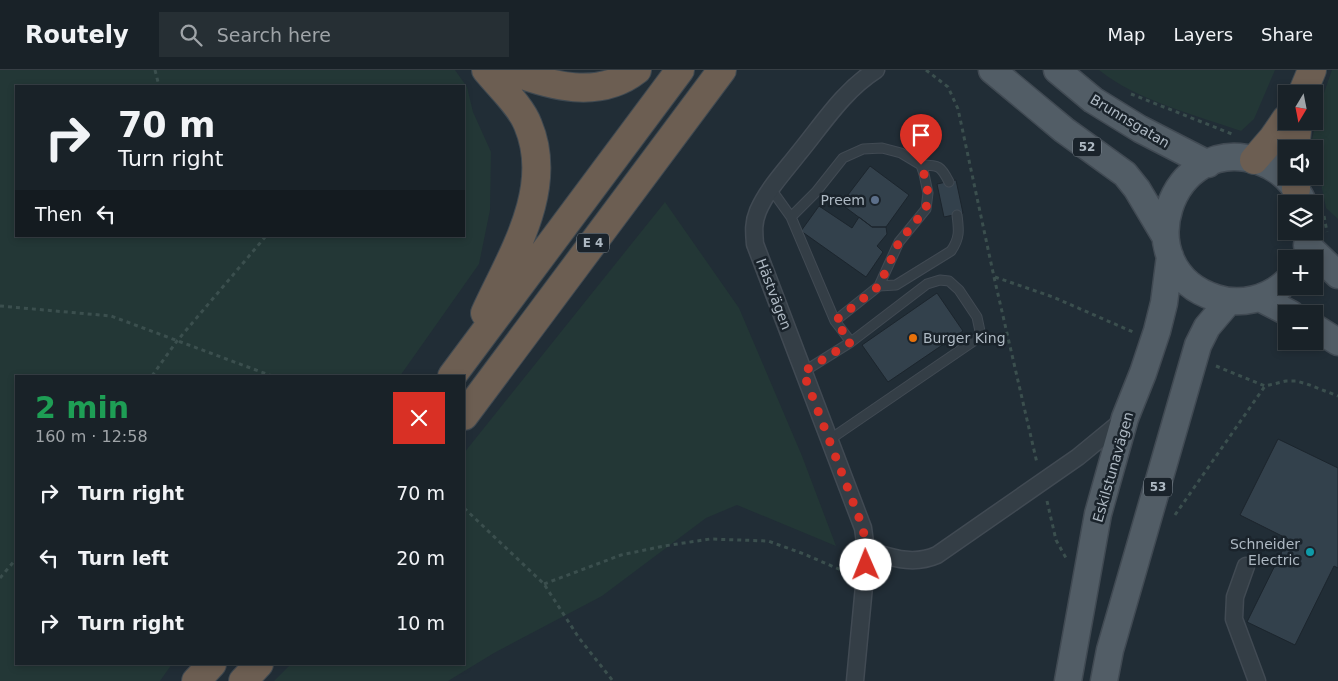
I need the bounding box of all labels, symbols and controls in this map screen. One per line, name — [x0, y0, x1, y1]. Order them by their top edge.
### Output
search box — [159, 12, 509, 57]
text: Routely — [25, 21, 129, 49]
icon: search — [177, 21, 205, 49]
text: Search here — [217, 24, 331, 46]
text: Map — [1107, 24, 1145, 45]
text: Layers — [1173, 24, 1233, 45]
text: Share — [1261, 24, 1313, 45]
north arrow — [1278, 85, 1322, 130]
map controls — [1278, 85, 1323, 350]
street label: Brunnsgatan — [1087, 91, 1173, 151]
icon: right — [35, 105, 100, 170]
text: 70 m — [118, 105, 215, 145]
pin — [900, 114, 942, 165]
icon: arrive — [907, 121, 935, 149]
road number: 52 — [1073, 138, 1101, 156]
button: sound — [1278, 140, 1323, 185]
text: Turn right — [118, 146, 223, 171]
place label: Preem — [820, 192, 865, 208]
marker: Preem — [869, 194, 881, 206]
button: layers — [1278, 195, 1323, 240]
icon: left — [92, 200, 120, 228]
text: Then — [35, 203, 82, 225]
road number: E 4 — [577, 234, 609, 252]
button: + — [1278, 250, 1323, 295]
street label: Hästvägen — [753, 256, 795, 332]
button: − — [1278, 305, 1323, 350]
place label: Burger King — [923, 330, 1006, 346]
marker: Burger King — [907, 332, 919, 344]
text: 2 min — [35, 390, 129, 425]
button: close — [393, 392, 445, 444]
street label: Eskilstunavägen — [1090, 410, 1136, 524]
text: 160 m · 12:58 — [35, 427, 148, 446]
road number: 53 — [1144, 478, 1172, 497]
icon: right — [35, 479, 63, 507]
text: Turn right — [78, 482, 184, 504]
text: 70 m — [396, 482, 445, 504]
place label: Schneider Electric — [1230, 536, 1300, 568]
position arrow — [839, 538, 891, 590]
icon: left — [35, 544, 63, 572]
marker: Schneider Electric — [1304, 546, 1316, 558]
text: Turn left — [78, 547, 169, 569]
text: 20 m — [396, 547, 445, 569]
icon: right — [35, 609, 63, 637]
text: Turn right — [78, 612, 184, 634]
text: 10 m — [396, 612, 445, 634]

